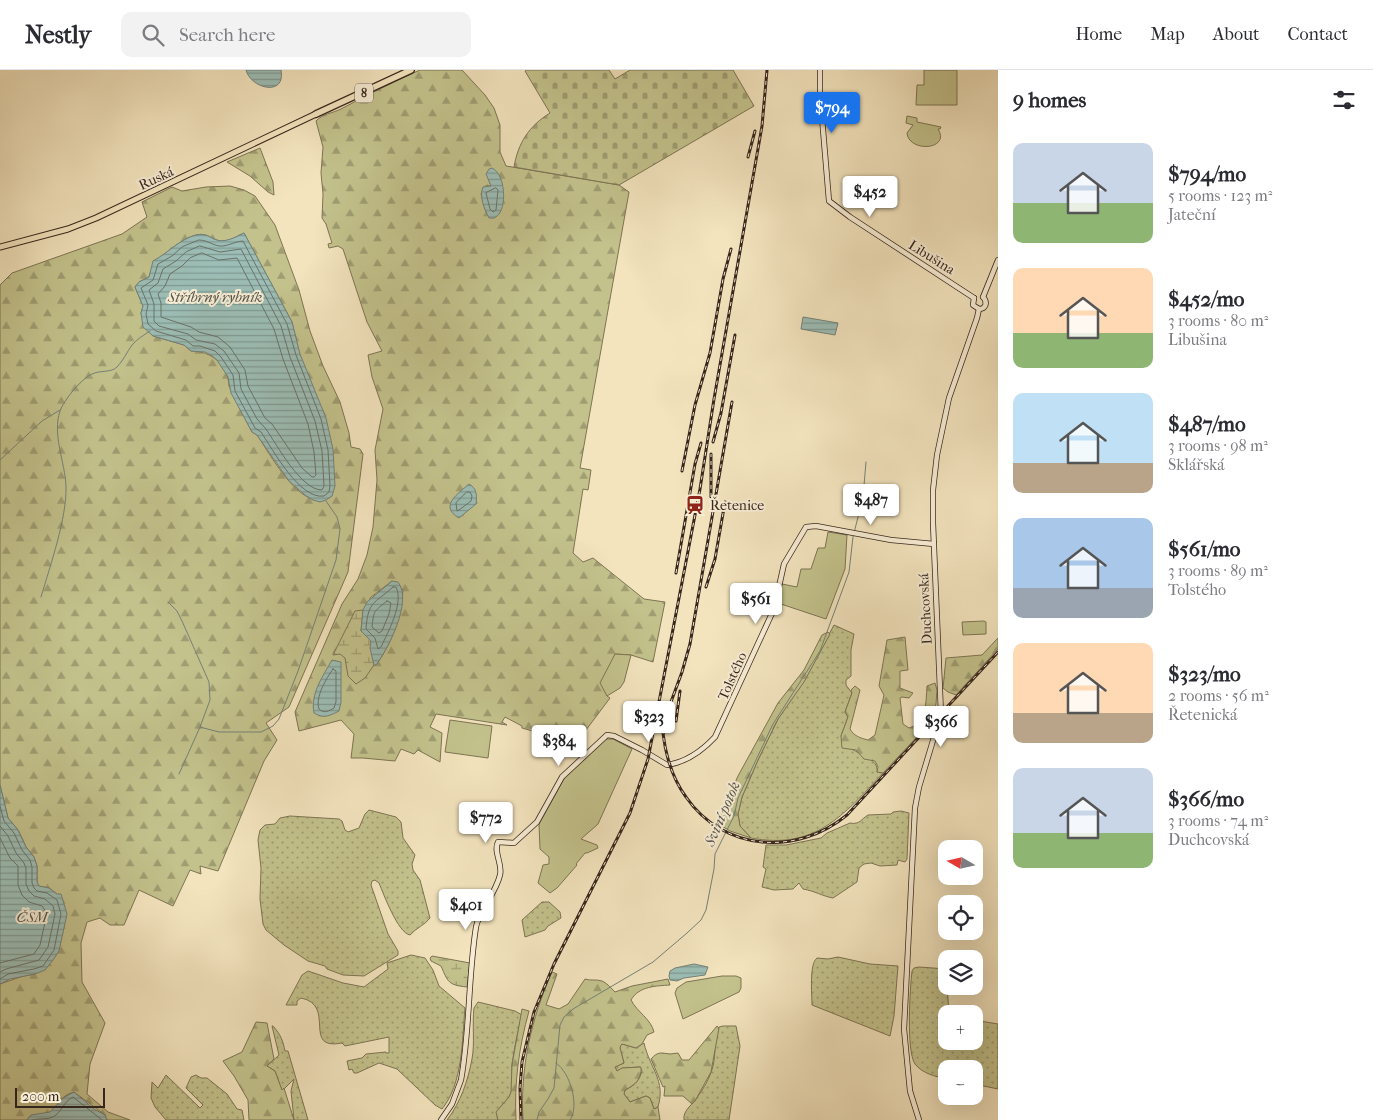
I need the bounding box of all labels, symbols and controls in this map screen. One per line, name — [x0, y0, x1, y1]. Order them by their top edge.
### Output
search box — [121, 12, 471, 57]
text: Nestly — [25, 21, 91, 49]
icon: search — [139, 21, 167, 49]
text: Search here — [179, 24, 275, 46]
text: Home — [1075, 24, 1122, 45]
text: Map — [1150, 24, 1185, 45]
text: About — [1213, 24, 1259, 45]
text: Contact — [1287, 24, 1348, 45]
road number: 8 — [355, 83, 373, 102]
icon: filters — [1330, 86, 1358, 114]
text: 9 homes — [1013, 88, 1086, 112]
pin: $794 — [802, 92, 862, 134]
text: $794 — [815, 98, 849, 117]
text: $794/mo — [1168, 162, 1246, 186]
street label: Ruská — [136, 163, 177, 194]
icon: home — [1053, 163, 1113, 223]
pin: $452 — [840, 176, 900, 218]
text: $452 — [854, 182, 886, 201]
text: 5 rooms · 123 m² — [1168, 186, 1272, 205]
text: Jateční — [1168, 205, 1216, 224]
street label: Libušina — [905, 237, 959, 279]
text: $452/mo — [1168, 287, 1244, 311]
water label: Stříbrný rybník — [167, 288, 262, 306]
icon: home — [1053, 288, 1113, 348]
text: 3 rooms · 80 m² — [1168, 311, 1268, 330]
text: Libušina — [1168, 330, 1227, 349]
text: $487/mo — [1168, 412, 1246, 436]
icon: home — [1053, 413, 1113, 473]
text: 3 rooms · 98 m² — [1168, 436, 1268, 455]
text: Sklářská — [1168, 455, 1225, 474]
pin: $487 — [841, 484, 901, 526]
text: $487 — [854, 490, 888, 509]
station icon: Řetenice — [684, 494, 706, 516]
place label: Řetenice — [710, 496, 764, 514]
text: $561/mo — [1168, 537, 1241, 561]
icon: home — [1053, 538, 1113, 598]
text: 3 rooms · 89 m² — [1168, 561, 1268, 580]
street label: Duchcovská — [915, 572, 936, 645]
text: Tolstého — [1168, 580, 1226, 599]
pin: $561 — [726, 582, 786, 625]
text: $561 — [741, 589, 771, 608]
street label: Tolstého — [714, 649, 751, 703]
text: $323/mo — [1168, 662, 1241, 686]
icon: home — [1053, 663, 1113, 723]
text: 2 rooms · 56 m² — [1168, 686, 1269, 705]
pin: $323 — [619, 700, 679, 743]
text: Řetenická — [1168, 705, 1237, 724]
pin: $366 — [911, 706, 971, 748]
text: $323 — [634, 707, 664, 726]
text: $366 — [925, 712, 957, 731]
pin: $384 — [529, 724, 589, 767]
text: $384 — [543, 731, 575, 750]
water label: Sviní potok — [700, 779, 744, 850]
text: $366/mo — [1168, 787, 1244, 811]
icon: home — [1053, 788, 1113, 848]
pin: $772 — [456, 802, 516, 844]
text: $772 — [470, 808, 502, 827]
text: 3 rooms · 74 m² — [1168, 811, 1268, 830]
text: Duchcovská — [1168, 830, 1250, 849]
north arrow — [938, 840, 982, 885]
map controls — [938, 840, 983, 1105]
pin: $401 — [436, 888, 496, 931]
text: $401 — [450, 895, 482, 914]
button: locate — [938, 895, 983, 940]
water label: ČSM — [16, 908, 49, 926]
button: layers — [938, 950, 983, 995]
button: + — [938, 1005, 983, 1050]
button: − — [938, 1060, 983, 1105]
scale bar — [15, 1085, 105, 1108]
text: 200 m — [22, 1088, 59, 1105]

